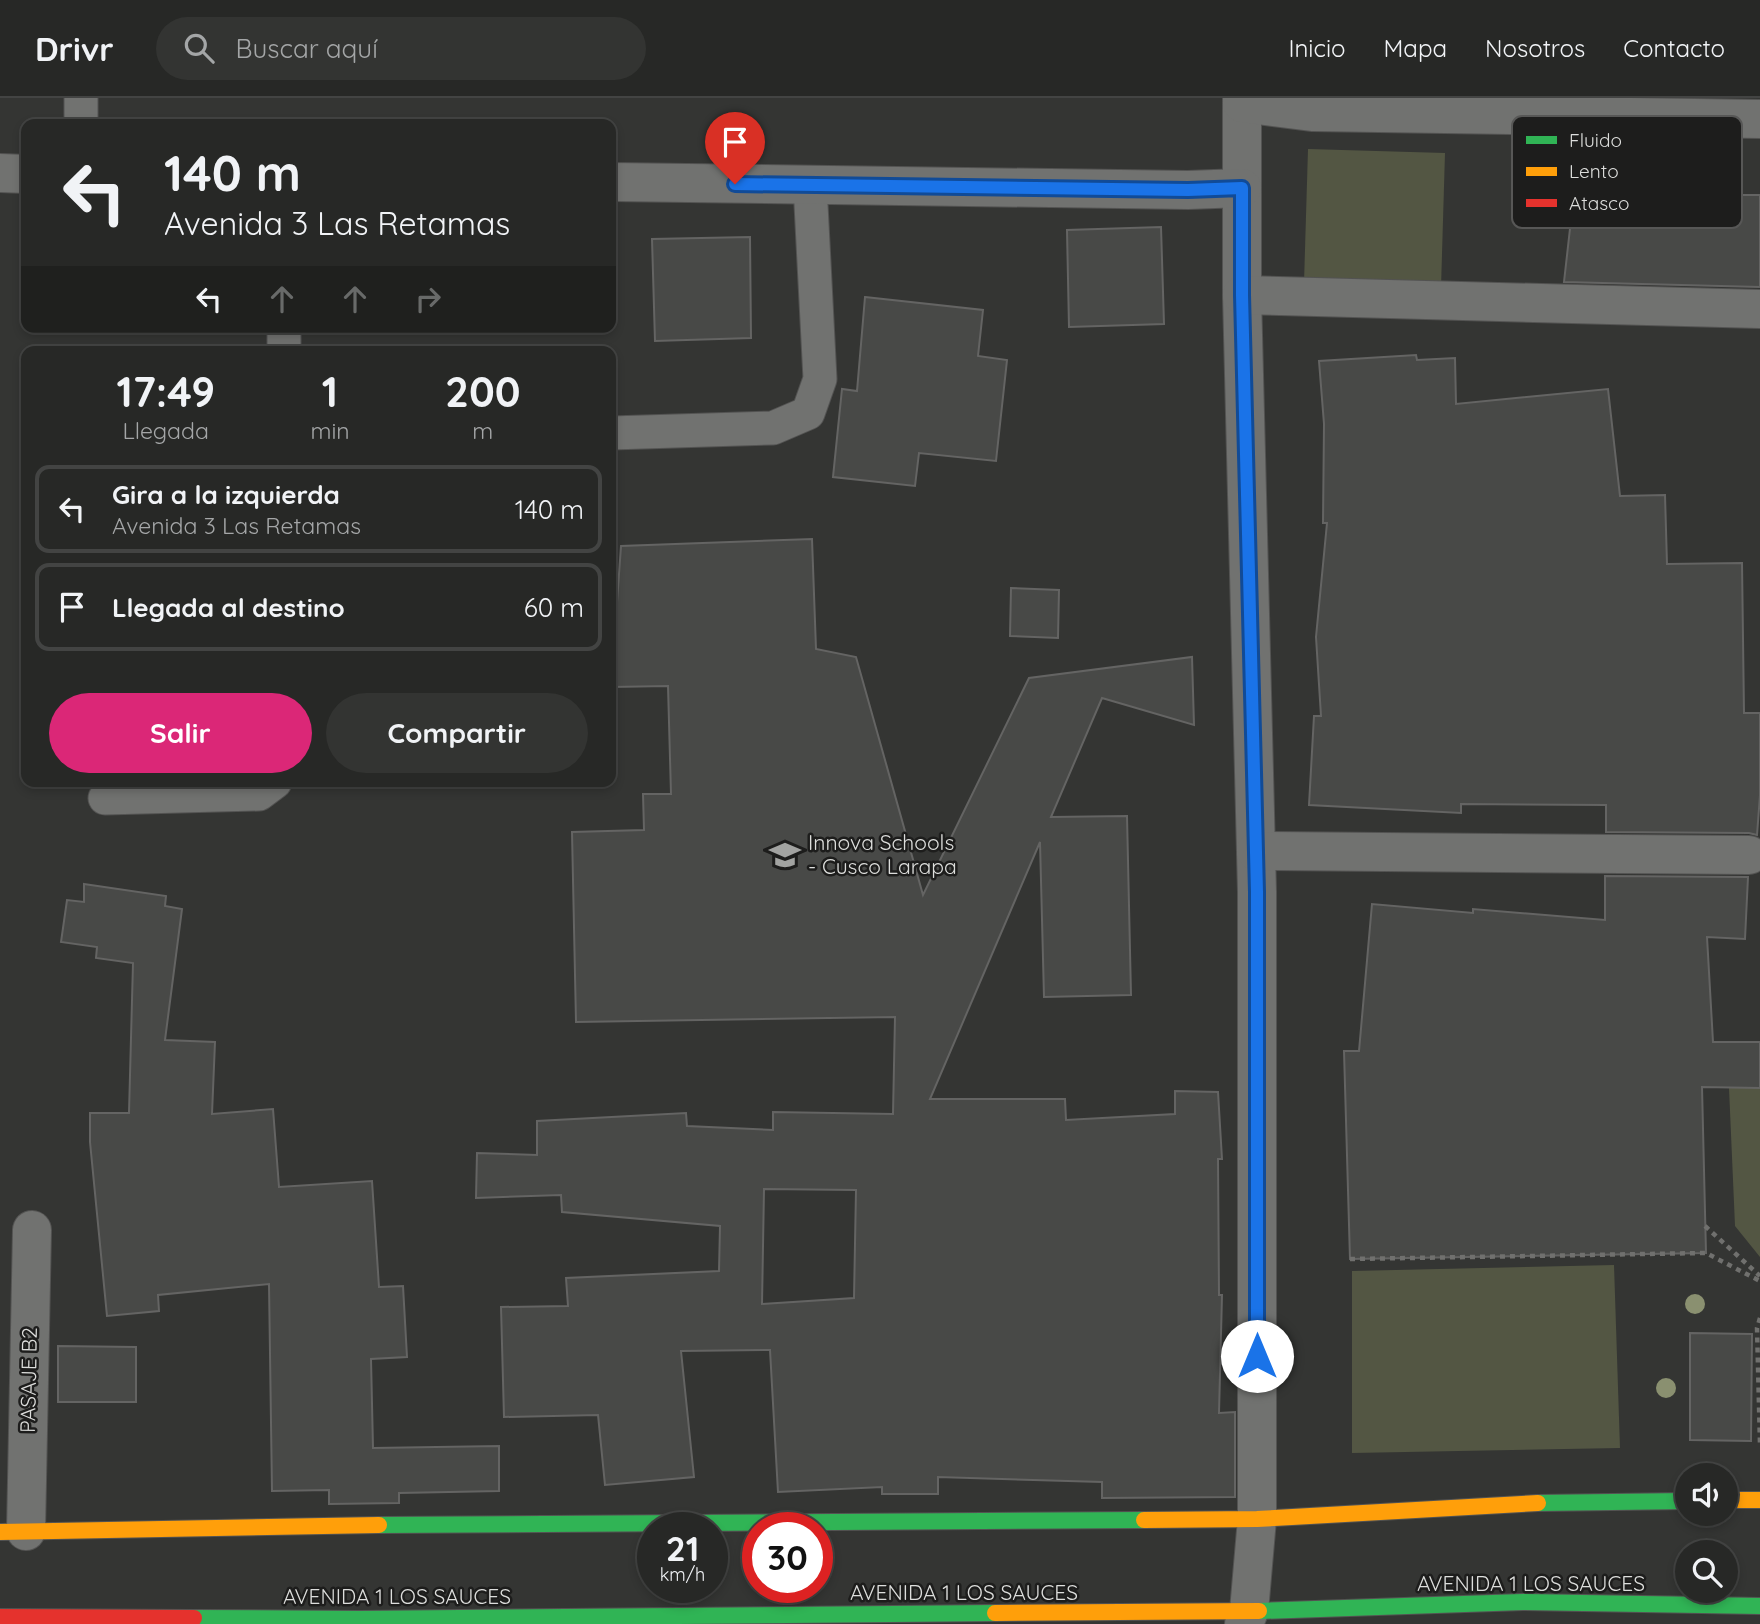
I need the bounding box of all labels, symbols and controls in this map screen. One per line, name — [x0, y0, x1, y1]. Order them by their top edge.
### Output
search box — [156, 17, 646, 80]
text: Drivr — [35, 28, 114, 69]
icon: search — [180, 29, 218, 67]
text: Buscar aquí — [236, 32, 378, 65]
text: Inicio — [1288, 33, 1346, 63]
text: Mapa — [1384, 33, 1447, 63]
text: Nosotros — [1485, 33, 1585, 63]
text: Contacto — [1623, 33, 1725, 63]
pin — [705, 112, 765, 184]
legend — [1512, 116, 1742, 228]
icon: arrive — [716, 123, 754, 161]
text: Fluido — [1569, 128, 1622, 152]
text: 140 m — [164, 142, 301, 203]
icon: left — [49, 147, 140, 238]
text: Lento — [1569, 159, 1619, 183]
text: Atasco — [1569, 191, 1629, 215]
text: Avenida 3 Las Retamas — [164, 203, 510, 243]
icon: left — [190, 280, 228, 318]
icon: ahead — [263, 280, 301, 318]
icon: ahead — [336, 280, 374, 318]
icon: right — [409, 280, 447, 318]
text: 17:49 — [116, 365, 215, 418]
text: 1 — [322, 365, 338, 418]
text: 200 — [445, 365, 521, 418]
text: Llegada — [123, 416, 209, 445]
text: min — [310, 416, 350, 445]
text: m — [472, 416, 493, 445]
text: Gira a la izquierda — [112, 478, 340, 511]
icon: left — [53, 490, 91, 528]
text: 140 m — [515, 493, 584, 526]
text: Avenida 3 Las Retamas — [112, 511, 361, 540]
icon: arrive — [53, 588, 91, 626]
text: Llegada al destino — [112, 591, 345, 624]
text: 60 m — [524, 591, 584, 624]
button: Salir — [49, 693, 312, 773]
button: Compartir — [326, 693, 588, 773]
place label: Innova Schools - Cusco Larapa — [808, 829, 957, 879]
school or university icon: Innova Schools - Cusco Larapa — [768, 838, 802, 872]
position arrow — [1220, 1319, 1294, 1393]
street label: PASAJE B2 — [14, 1327, 42, 1433]
map controls — [1675, 1463, 1738, 1603]
button: sound — [1675, 1463, 1738, 1526]
speed limit sign: 30 — [742, 1512, 833, 1603]
text: 21 — [666, 1526, 699, 1570]
button: search — [1675, 1540, 1738, 1603]
text: km/h — [660, 1563, 705, 1586]
street label: AVENIDA 1 LOS SAUCES — [1417, 1570, 1645, 1596]
street label: AVENIDA 1 LOS SAUCES — [850, 1579, 1078, 1605]
street label: AVENIDA 1 LOS SAUCES — [283, 1583, 511, 1609]

